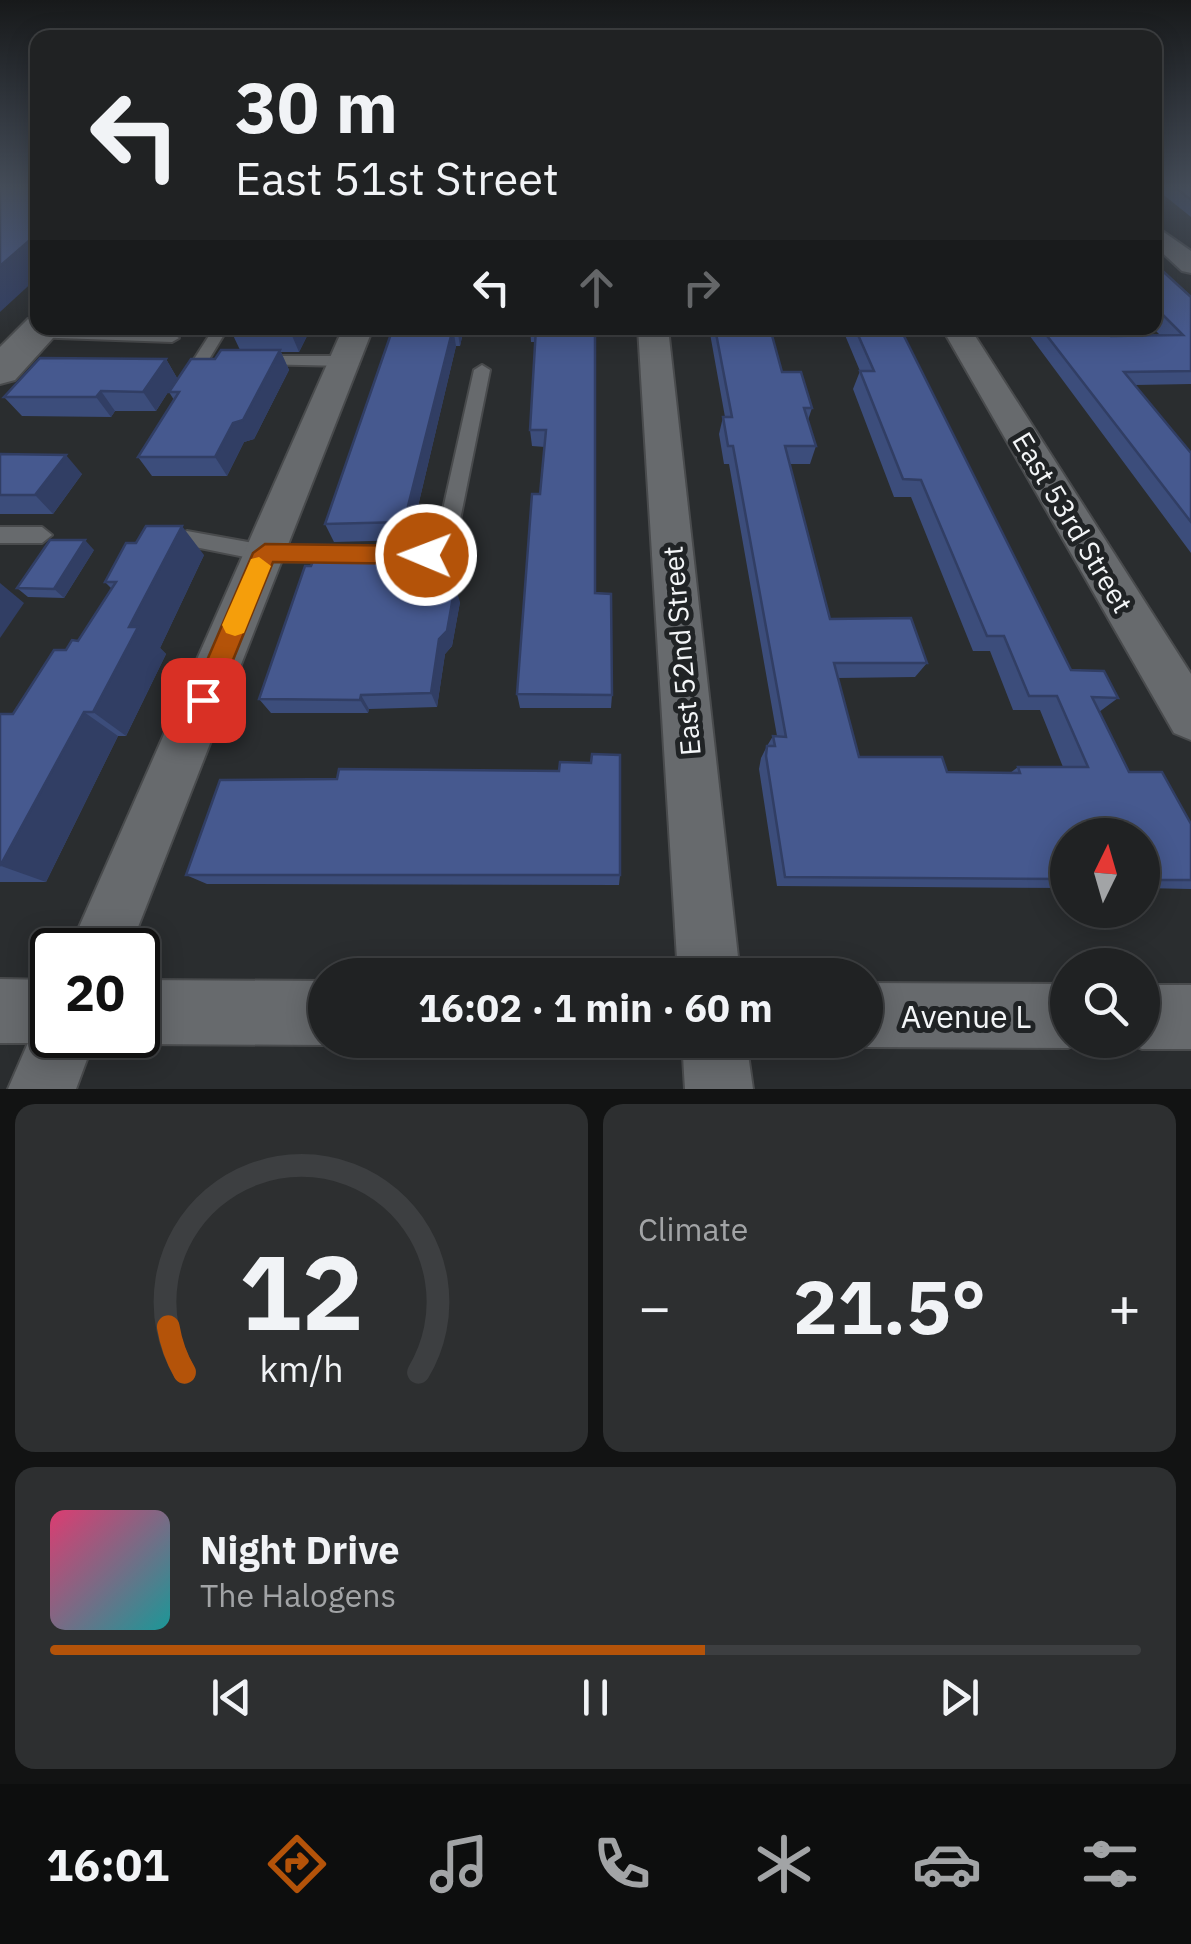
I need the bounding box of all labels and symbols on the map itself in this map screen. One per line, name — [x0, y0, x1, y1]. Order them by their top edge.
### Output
street label: East 53rd Street — [1004, 425, 1142, 619]
position arrow — [374, 503, 478, 607]
street label: East 52nd Street — [653, 545, 709, 757]
pin — [161, 658, 246, 743]
north arrow — [1050, 818, 1160, 928]
speed limit sign: 20 — [30, 928, 160, 1058]
street label: Avenue L — [901, 995, 1031, 1037]

